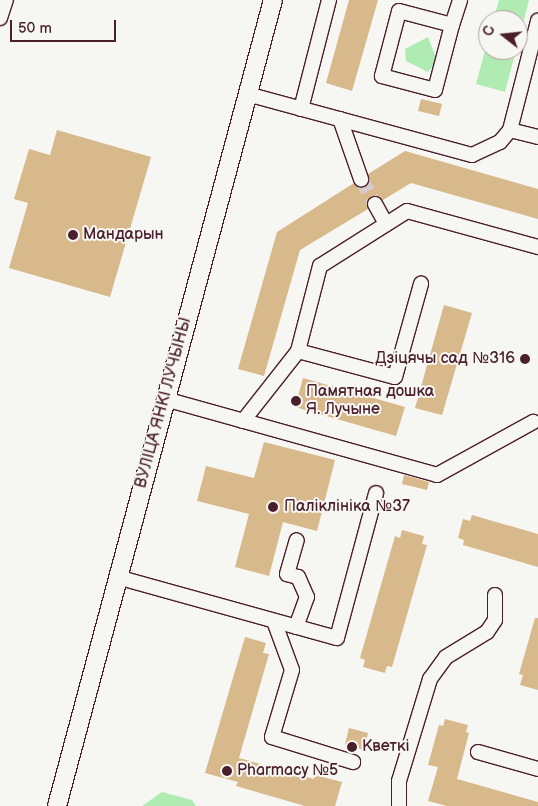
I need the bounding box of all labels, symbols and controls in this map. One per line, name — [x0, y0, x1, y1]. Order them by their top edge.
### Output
scale bar — [12, 10, 119, 42]
north arrow — [478, 10, 528, 60]
text: 50 m — [18, 19, 52, 38]
text: С — [480, 24, 499, 38]
place label: Мандарын — [83, 225, 164, 245]
marker: Мандарын — [67, 229, 79, 241]
street label: ВУЛІЦА ЯНКІ ЛУЧЫНЫ — [132, 316, 196, 490]
place label: Дзіцячы сад №316 — [375, 349, 515, 369]
marker: Дзіцячы сад №316 — [519, 353, 531, 365]
place label: Памятная дошка Я. Лучыне — [306, 382, 434, 420]
marker: Памятная дошка Я. Лучыне — [290, 395, 302, 407]
place label: Паліклініка №37 — [284, 497, 410, 517]
marker: Паліклініка №37 — [266, 500, 280, 514]
place label: Кветкі — [362, 737, 409, 757]
marker: Кветкі — [346, 741, 358, 753]
place label: Pharmacy №5 — [237, 761, 339, 781]
marker: Pharmacy №5 — [221, 765, 233, 777]

